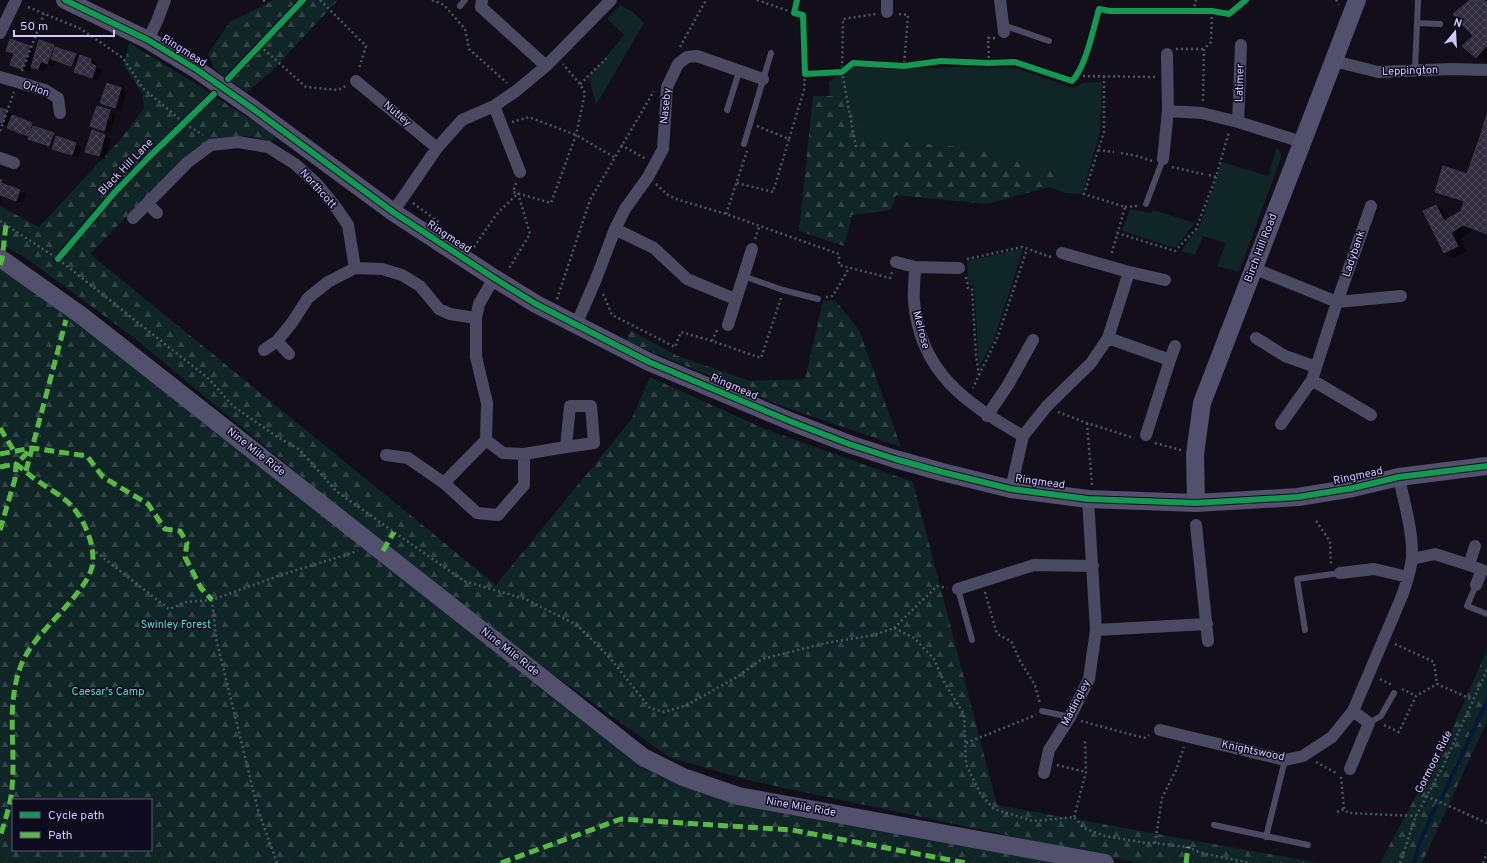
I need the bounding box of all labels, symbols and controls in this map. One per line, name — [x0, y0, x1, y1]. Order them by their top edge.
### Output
scale bar — [14, 12, 114, 38]
north arrow — [1435, 12, 1475, 52]
text: N — [1452, 16, 1464, 31]
text: 50 m — [20, 19, 48, 35]
street label: Ringmead — [159, 32, 209, 70]
street label: Latimer — [1232, 63, 1248, 102]
street label: Leppington — [1382, 63, 1438, 79]
street label: Orion — [21, 78, 51, 100]
street label: Naseby — [657, 87, 675, 125]
street label: Nutley — [380, 98, 414, 130]
street label: Black Hill Lane — [96, 136, 157, 198]
street label: Northcott — [297, 166, 339, 212]
street label: Birch Hill Road — [1241, 212, 1281, 284]
street label: Ringmead — [424, 217, 474, 257]
street label: Ladybank — [1340, 229, 1369, 279]
street label: Melrose — [909, 310, 933, 351]
street label: Ringmead — [708, 371, 760, 403]
street label: Nine Mile Ride — [224, 425, 288, 479]
street label: Ringmead — [1332, 464, 1384, 488]
street label: Ringmead — [1014, 472, 1066, 492]
park label: Swinley Forest — [141, 618, 211, 632]
street label: Nine Mile Ride — [478, 625, 542, 679]
street label: Madingley — [1058, 677, 1094, 729]
park label: Caesar's Camp — [72, 685, 144, 699]
street label: Gormoor Ride — [1412, 728, 1456, 796]
street label: Knightswood — [1220, 737, 1286, 765]
street label: Nine Mile Ride — [765, 794, 837, 820]
legend — [12, 799, 152, 851]
text: Cycle path — [48, 808, 105, 824]
text: Path — [48, 828, 73, 844]

